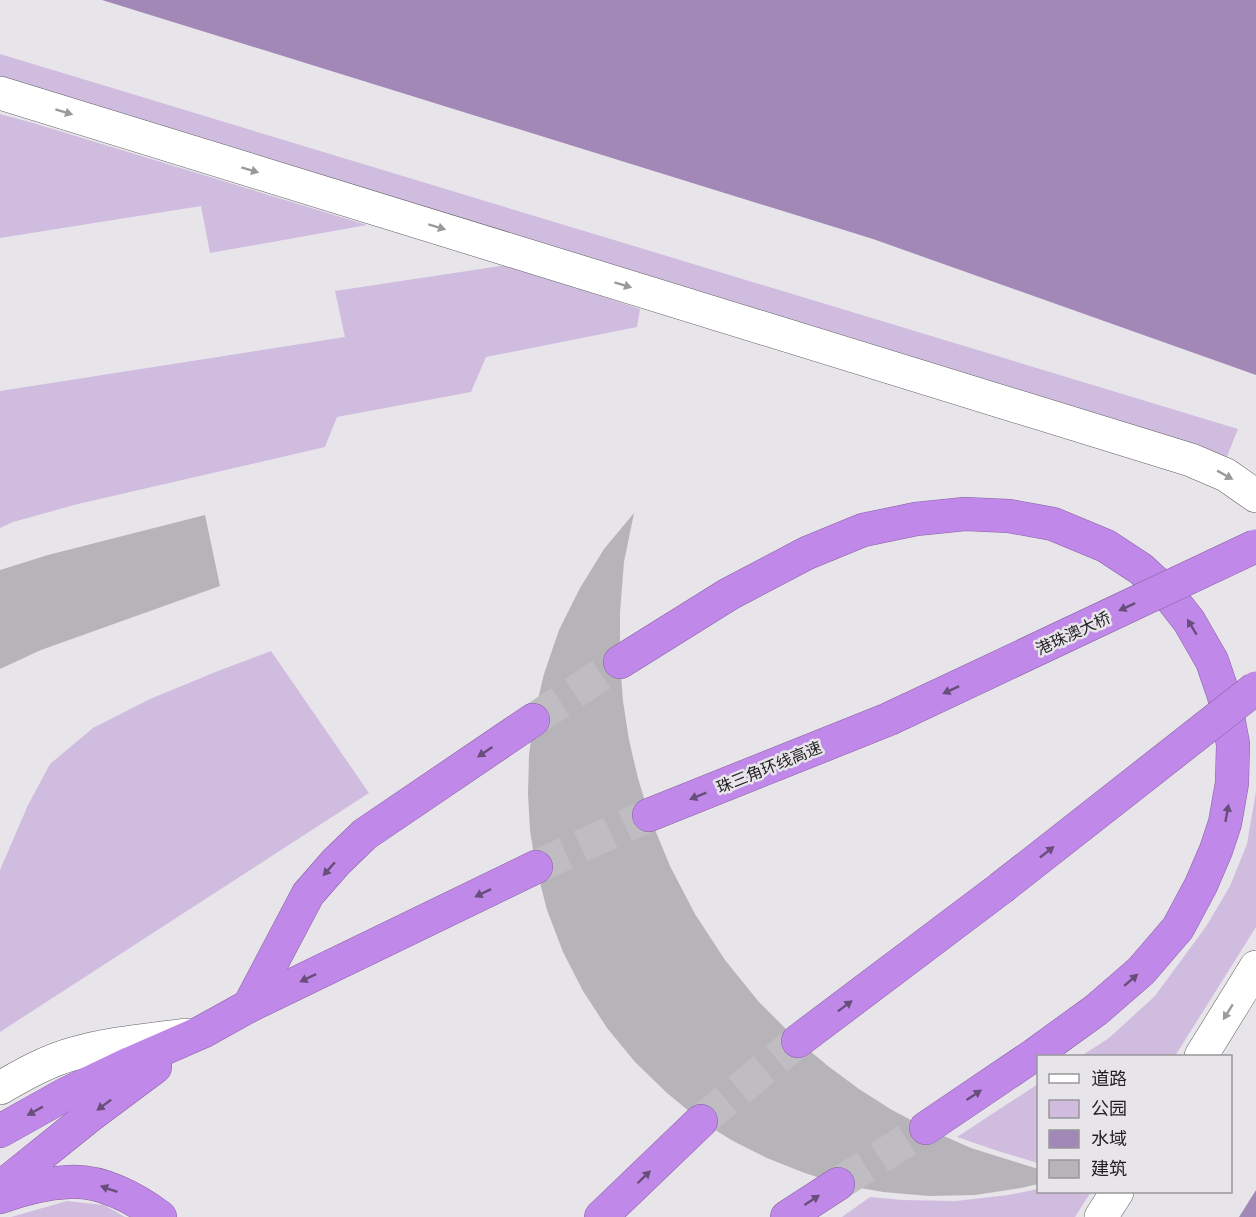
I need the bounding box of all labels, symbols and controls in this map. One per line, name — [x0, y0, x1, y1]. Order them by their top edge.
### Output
one-way arrow — [55, 108, 73, 118]
one-way arrow — [241, 166, 259, 175]
one-way arrow — [428, 223, 446, 232]
one-way arrow — [614, 281, 632, 290]
one-way arrow — [1217, 470, 1233, 481]
one-way arrow — [1118, 602, 1136, 612]
street label: 港珠澳大桥 — [1033, 607, 1114, 661]
one-way arrow — [1187, 618, 1197, 635]
one-way arrow — [941, 685, 959, 695]
street label: 珠三角环线高速 — [713, 737, 825, 799]
one-way arrow — [477, 747, 493, 758]
one-way arrow — [689, 791, 707, 801]
one-way arrow — [1223, 804, 1232, 823]
one-way arrow — [1040, 846, 1055, 858]
one-way arrow — [323, 861, 336, 877]
one-way arrow — [475, 888, 492, 897]
one-way arrow — [299, 973, 316, 982]
one-way arrow — [1123, 973, 1139, 986]
one-way arrow — [837, 1000, 853, 1012]
one-way arrow — [1223, 1004, 1234, 1020]
legend — [1037, 1055, 1232, 1193]
text: 道路 — [1091, 1067, 1127, 1091]
one-way arrow — [966, 1089, 982, 1101]
text: 公园 — [1091, 1097, 1127, 1121]
one-way arrow — [97, 1099, 113, 1111]
one-way arrow — [26, 1106, 43, 1116]
text: 水域 — [1091, 1127, 1127, 1151]
text: 建筑 — [1091, 1157, 1127, 1181]
one-way arrow — [636, 1170, 650, 1184]
one-way arrow — [100, 1184, 118, 1194]
one-way arrow — [804, 1195, 821, 1206]

